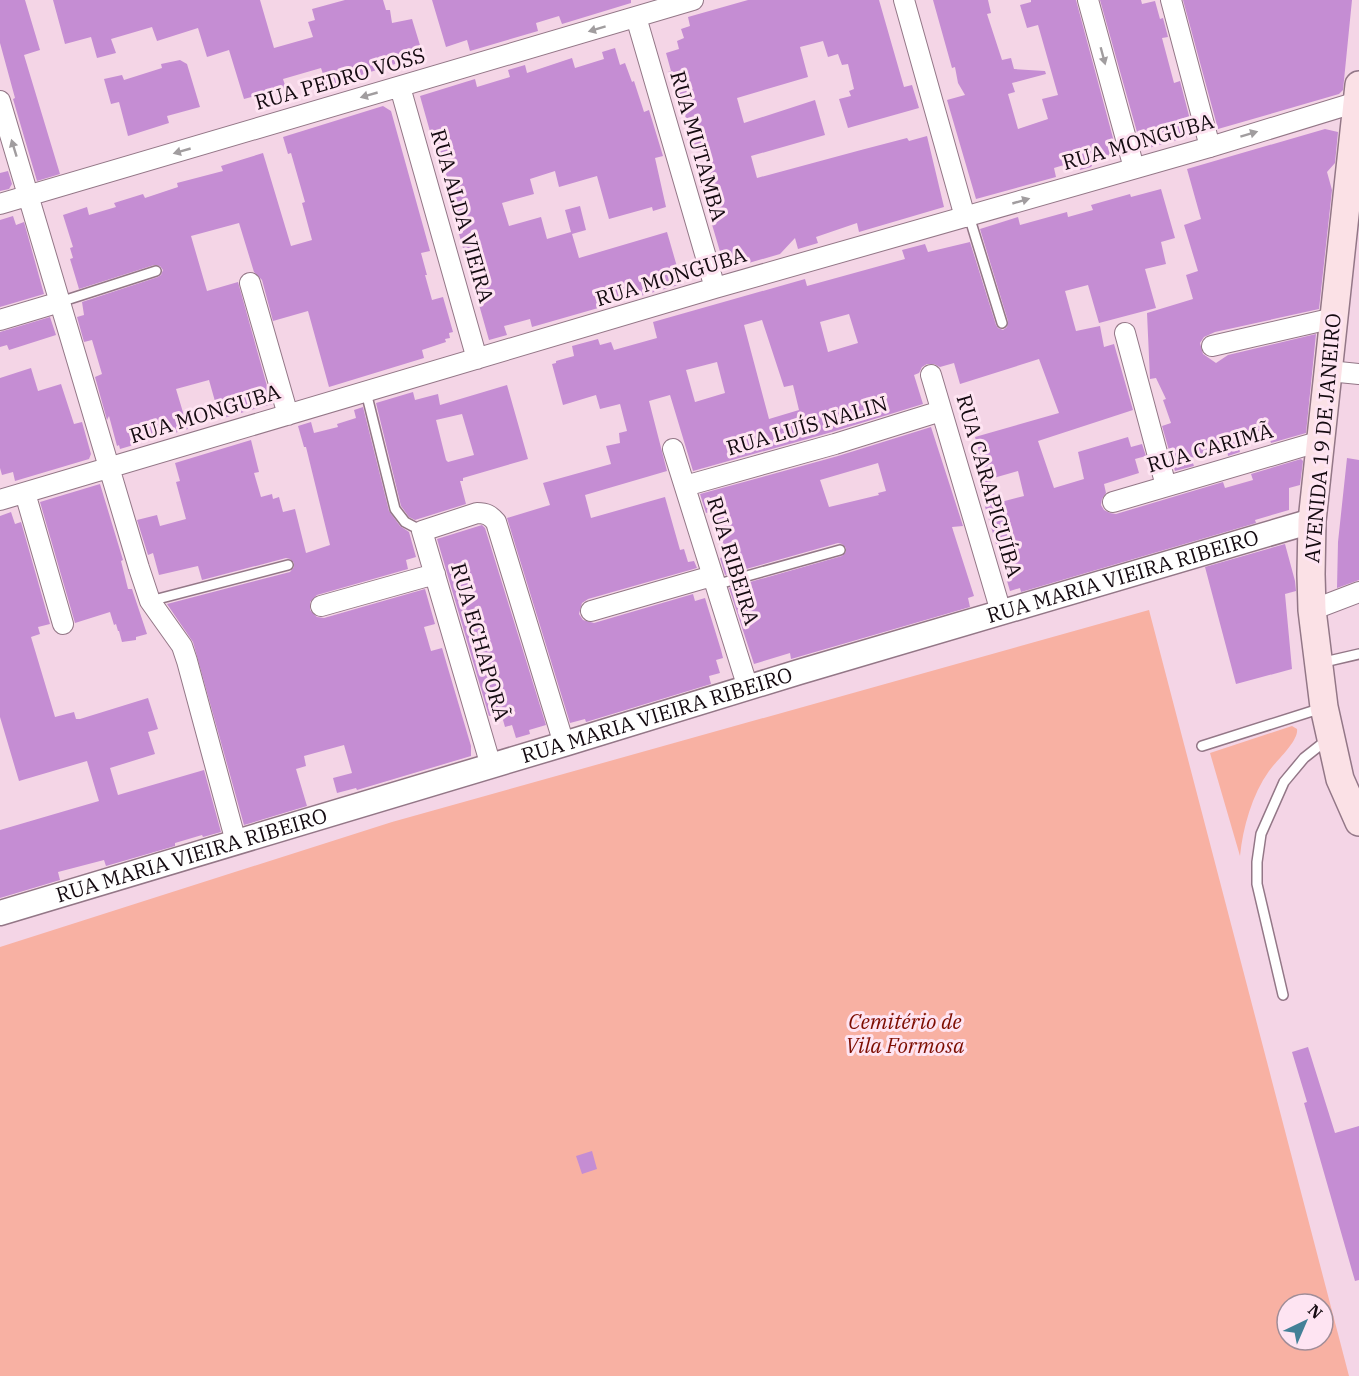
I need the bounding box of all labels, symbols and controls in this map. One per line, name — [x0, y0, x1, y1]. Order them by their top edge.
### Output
one-way arrow — [588, 25, 606, 34]
street label: RUA PEDRO VOSS — [251, 40, 428, 116]
one-way arrow — [1099, 47, 1109, 66]
street label: RUA MUTAMBA — [664, 67, 734, 225]
one-way arrow — [360, 91, 379, 101]
street label: RUA MONGUBA — [1059, 106, 1217, 176]
street label: RUA ALDA VIEIRA — [425, 126, 501, 306]
one-way arrow — [1240, 129, 1258, 138]
one-way arrow — [9, 139, 18, 157]
one-way arrow — [173, 147, 191, 156]
one-way arrow — [1012, 196, 1030, 205]
street label: RUA MONGUBA — [592, 240, 750, 312]
street label: AVENIDA 19 DE JANEIRO — [1297, 312, 1347, 564]
street label: RUA MONGUBA — [126, 377, 284, 449]
street label: RUA LUÍS NALIN — [723, 389, 890, 461]
street label: RUA CARAPICUÍBA — [950, 391, 1030, 581]
street label: RUA CARIMÃ — [1143, 416, 1277, 478]
street label: RUA RIBEIRA — [701, 493, 767, 629]
street label: RUA MARIA VIEIRA RIBEIRO — [983, 522, 1262, 629]
street label: RUA ECHAPORÃ — [445, 560, 517, 724]
street label: RUA MARIA VIEIRA RIBEIRO — [518, 660, 796, 769]
street label: RUA MARIA VIEIRA RIBEIRO — [52, 801, 331, 909]
park label: Cemitério de Vila Formosa — [846, 1007, 965, 1059]
north arrow — [1275, 1292, 1335, 1352]
text: N — [1304, 1300, 1327, 1323]

